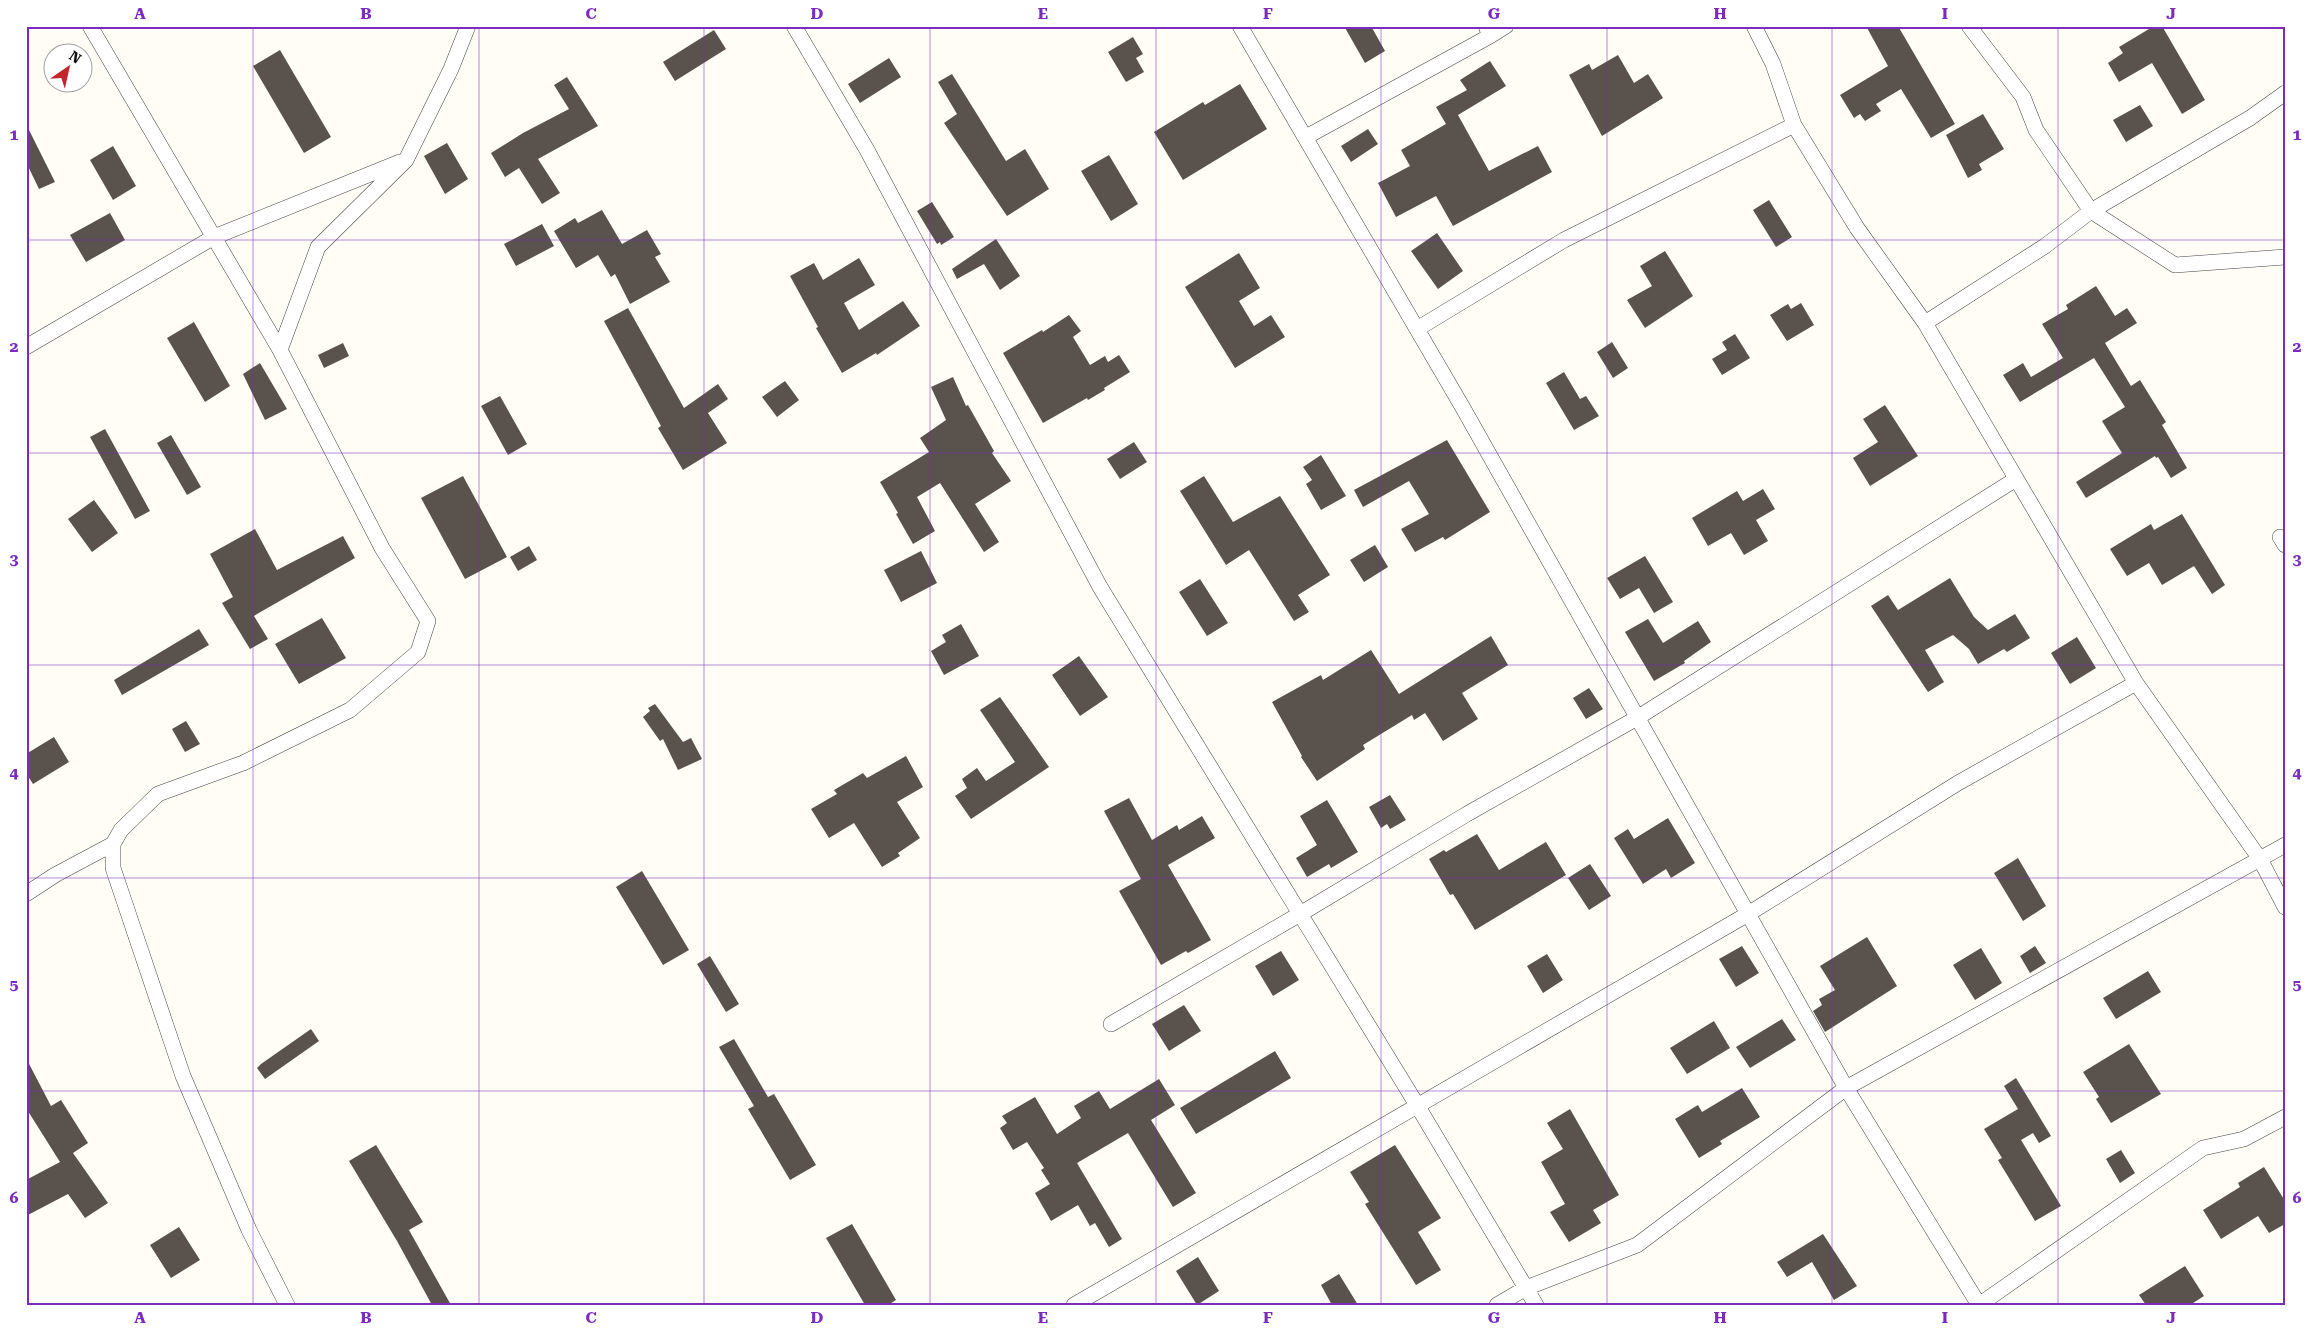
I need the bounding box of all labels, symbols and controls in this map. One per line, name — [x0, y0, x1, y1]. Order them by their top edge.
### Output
text: A — [134, 4, 146, 23]
text: B — [360, 4, 372, 23]
text: C — [585, 4, 597, 23]
text: D — [811, 4, 824, 23]
text: E — [1038, 4, 1048, 23]
text: F — [1263, 4, 1273, 23]
text: G — [1488, 4, 1501, 23]
text: H — [1713, 4, 1727, 23]
text: I — [1942, 4, 1948, 23]
text: J — [2166, 4, 2176, 23]
north arrow — [42, 42, 92, 92]
text: N — [66, 48, 84, 67]
text: 1 — [10, 125, 19, 144]
text: 1 — [2293, 125, 2302, 144]
text: 2 — [10, 337, 19, 356]
text: 2 — [2293, 337, 2302, 356]
text: 3 — [10, 550, 19, 569]
text: 3 — [2293, 550, 2302, 569]
text: 4 — [10, 763, 19, 782]
text: 4 — [2293, 763, 2302, 782]
text: 5 — [10, 975, 19, 994]
text: 5 — [2293, 975, 2302, 994]
text: 6 — [10, 1188, 19, 1207]
text: 6 — [2293, 1188, 2302, 1207]
text: A — [134, 1308, 146, 1327]
text: B — [360, 1308, 372, 1327]
text: C — [585, 1308, 597, 1327]
text: D — [811, 1308, 824, 1327]
text: E — [1038, 1308, 1048, 1327]
text: F — [1263, 1308, 1273, 1327]
text: G — [1488, 1308, 1501, 1327]
text: H — [1713, 1308, 1727, 1327]
text: I — [1942, 1308, 1948, 1327]
text: J — [2166, 1308, 2176, 1327]

